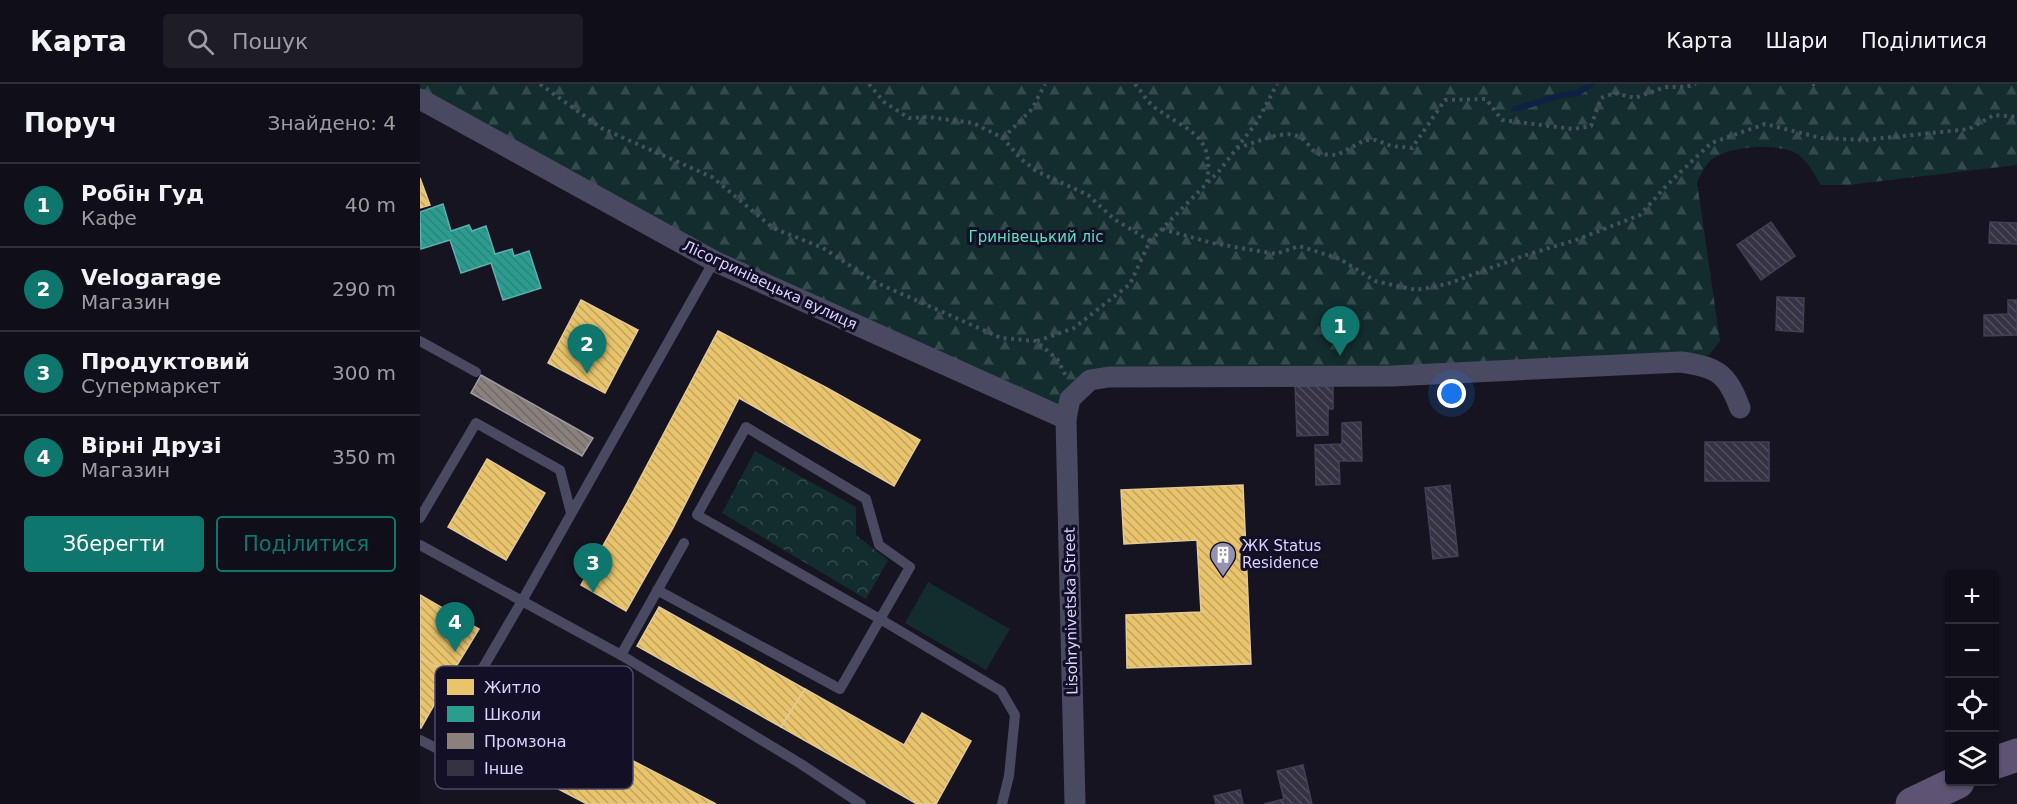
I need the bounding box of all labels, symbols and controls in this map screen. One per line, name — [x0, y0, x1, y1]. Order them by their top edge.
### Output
search box — [163, 14, 583, 68]
text: Карта — [30, 25, 127, 58]
icon: search — [184, 25, 217, 58]
text: Пошук — [232, 29, 308, 54]
text: Карта — [1666, 29, 1733, 53]
text: Шари — [1766, 29, 1828, 53]
text: Поділитися — [1861, 29, 1987, 53]
text: Поруч — [24, 108, 117, 138]
text: Знайдено: 4 — [268, 111, 396, 135]
text: Робін Гуд — [81, 181, 204, 206]
text: 1 — [37, 193, 50, 217]
text: 40 m — [345, 193, 396, 217]
text: Кафе — [81, 206, 137, 230]
park label: Гринівецький ліс — [969, 228, 1103, 246]
street label: Лісогринівецька вулиця — [680, 237, 860, 333]
text: Velogarage — [81, 265, 221, 290]
text: 2 — [37, 277, 50, 301]
text: 290 m — [332, 277, 396, 301]
text: Магазин — [81, 290, 170, 314]
pin: 1 — [1320, 306, 1360, 356]
pin: 2 — [568, 324, 606, 374]
text: Продуктовий — [81, 349, 250, 374]
text: 3 — [37, 361, 50, 385]
text: 300 m — [332, 361, 396, 385]
text: Супермаркет — [81, 374, 221, 398]
your location — [1437, 379, 1466, 408]
text: Вірні Друзі — [81, 433, 221, 458]
text: 4 — [37, 445, 50, 469]
text: 350 m — [332, 445, 396, 469]
text: Магазин — [81, 458, 170, 482]
button: Зберегти — [24, 516, 204, 572]
button: Поділитися — [216, 516, 396, 572]
street label: Lisohrynivetska Street — [1061, 527, 1081, 695]
place label: ЖК Status Residence — [1242, 537, 1322, 572]
building icon: ЖК Status Residence — [1208, 540, 1238, 578]
pin: 3 — [574, 544, 612, 593]
map controls — [1945, 570, 1999, 786]
button: + — [1945, 570, 1999, 624]
pin: 4 — [435, 602, 474, 652]
button: − — [1945, 624, 1999, 678]
legend — [435, 666, 633, 789]
text: Житло — [484, 678, 541, 697]
button: locate — [1945, 678, 1999, 732]
text: Школи — [484, 705, 541, 724]
text: Промзона — [484, 732, 567, 751]
button: layers — [1945, 732, 1999, 786]
text: Інше — [484, 759, 524, 778]

